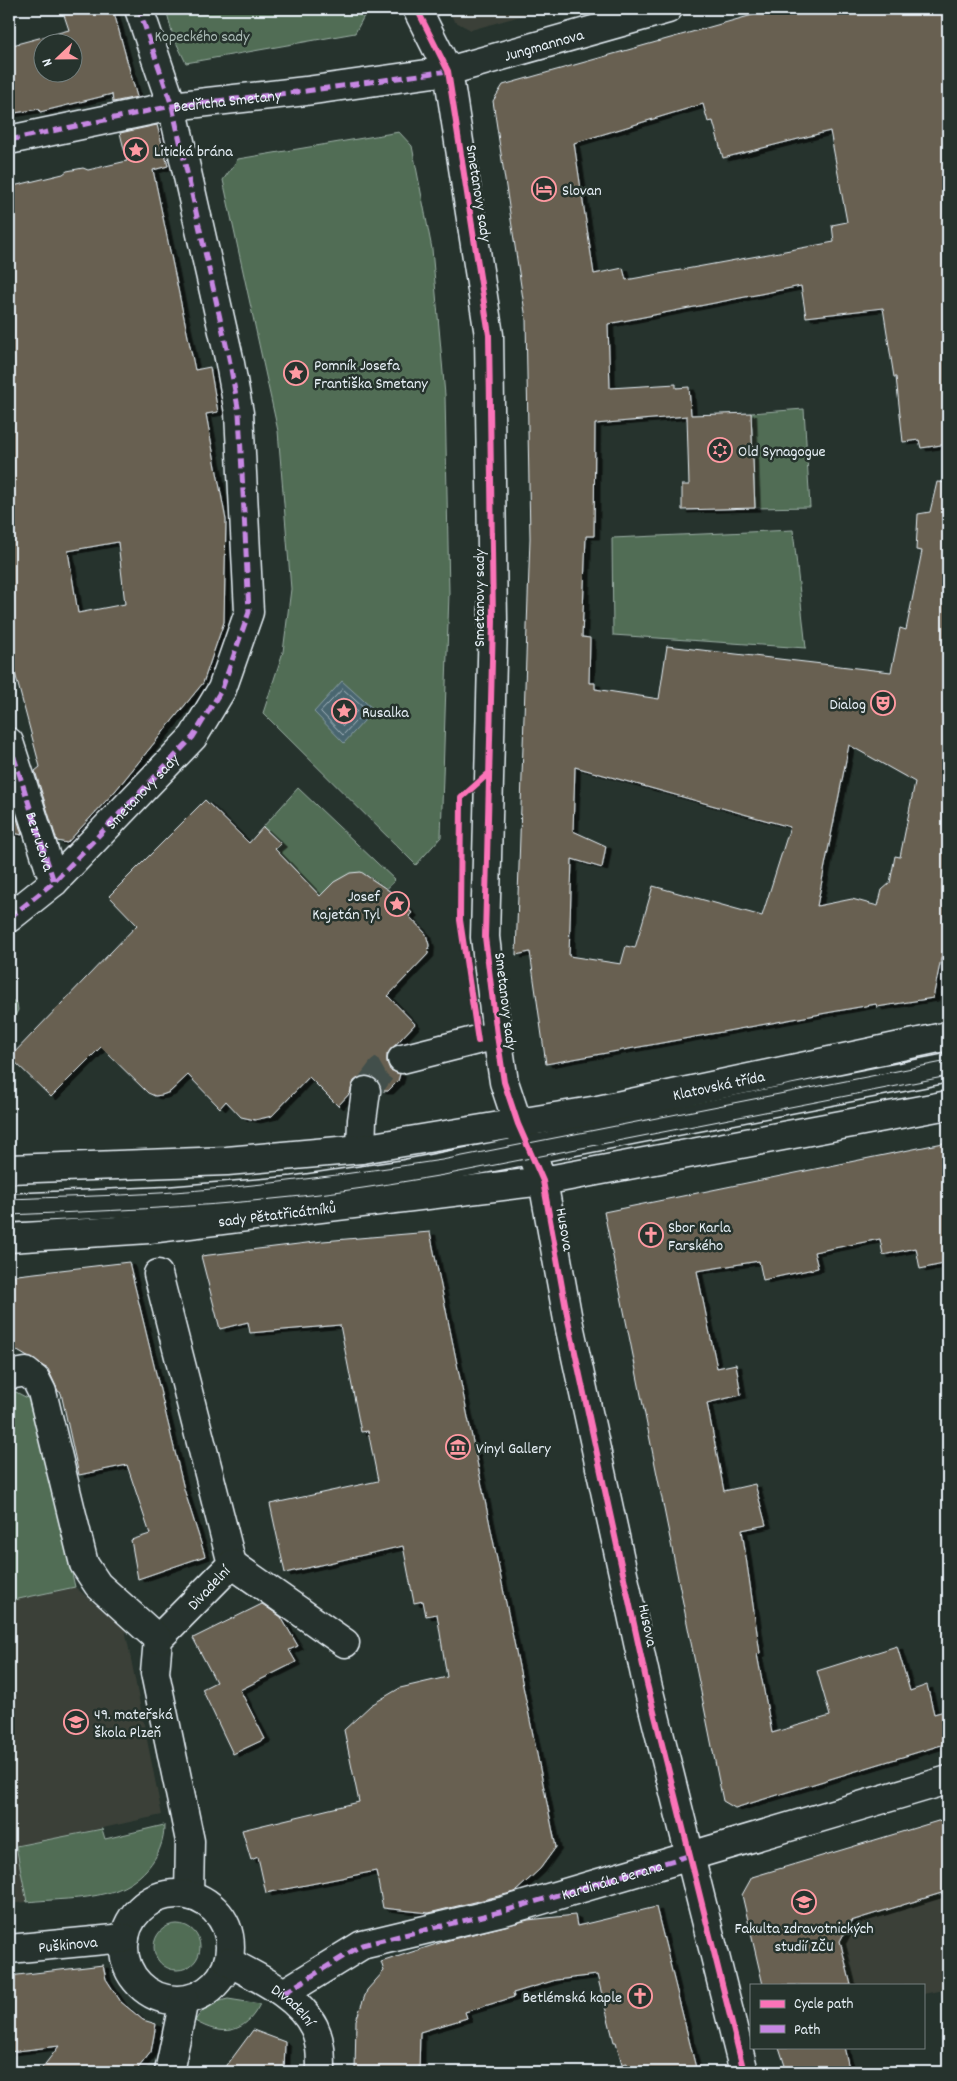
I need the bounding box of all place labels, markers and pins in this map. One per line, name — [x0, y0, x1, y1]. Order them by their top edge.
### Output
place icon: Litická brána — [123, 137, 149, 163]
place label: Litická brána — [154, 141, 233, 164]
hotel icon: Slovan — [531, 176, 557, 202]
place label: Slovan — [562, 180, 602, 203]
place label: Pomník Josefa Františka Smetany — [314, 355, 428, 396]
place icon: Pomník Josefa Františka Smetany — [283, 360, 309, 386]
synagogue icon: Old Synagogue — [707, 437, 733, 463]
place label: Old Synagogue — [738, 441, 826, 464]
theatre icon: Dialog — [870, 690, 896, 716]
place label: Dialog — [829, 694, 866, 717]
place icon: Rusalka — [331, 698, 357, 724]
place label: Rusalka — [362, 702, 409, 725]
place label: Josef Kajetán Tyl — [312, 886, 380, 927]
place icon: Josef Kajetán Tyl — [384, 891, 410, 917]
place label: Sbor Karla Farského — [668, 1217, 731, 1258]
church icon: Sbor Karla Farského — [638, 1222, 664, 1248]
museum icon: Vinyl Gallery — [445, 1434, 471, 1460]
place label: Vinyl Gallery — [476, 1438, 551, 1461]
place label: 49. mateřská škola Plzeň — [94, 1704, 173, 1745]
school or university icon: 49. mateřská škola Plzeň — [63, 1709, 89, 1735]
school or university icon: Fakulta zdravotnických studií ZČU — [791, 1889, 817, 1915]
place label: Fakulta zdravotnických studií ZČU — [734, 1918, 874, 1959]
church icon: Betlémská kaple — [627, 1983, 653, 2009]
place label: Betlémská kaple — [523, 1987, 622, 2010]

